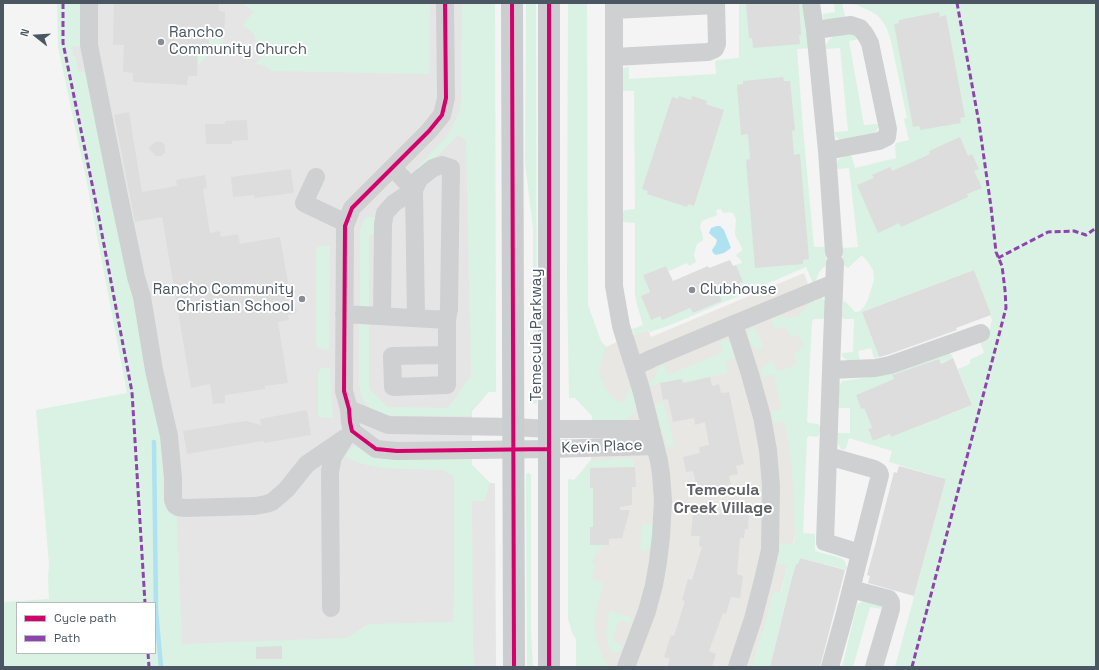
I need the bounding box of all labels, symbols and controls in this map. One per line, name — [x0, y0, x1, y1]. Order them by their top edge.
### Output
north arrow — [16, 16, 56, 56]
place label: Rancho Community Church — [169, 24, 307, 59]
text: N — [17, 27, 32, 38]
marker: Rancho Community Church — [156, 37, 166, 47]
street label: Temecula Parkway — [528, 269, 546, 401]
place label: Rancho Community Christian School — [153, 281, 294, 316]
place label: Clubhouse — [700, 281, 777, 299]
marker: Clubhouse — [687, 285, 697, 295]
marker: Rancho Community Christian School — [297, 294, 307, 304]
street label: Kevin Place — [561, 437, 643, 457]
district label: Temecula Creek Village — [673, 481, 773, 519]
legend — [16, 602, 156, 654]
text: Cycle path — [54, 610, 116, 626]
text: Path — [54, 630, 80, 646]

